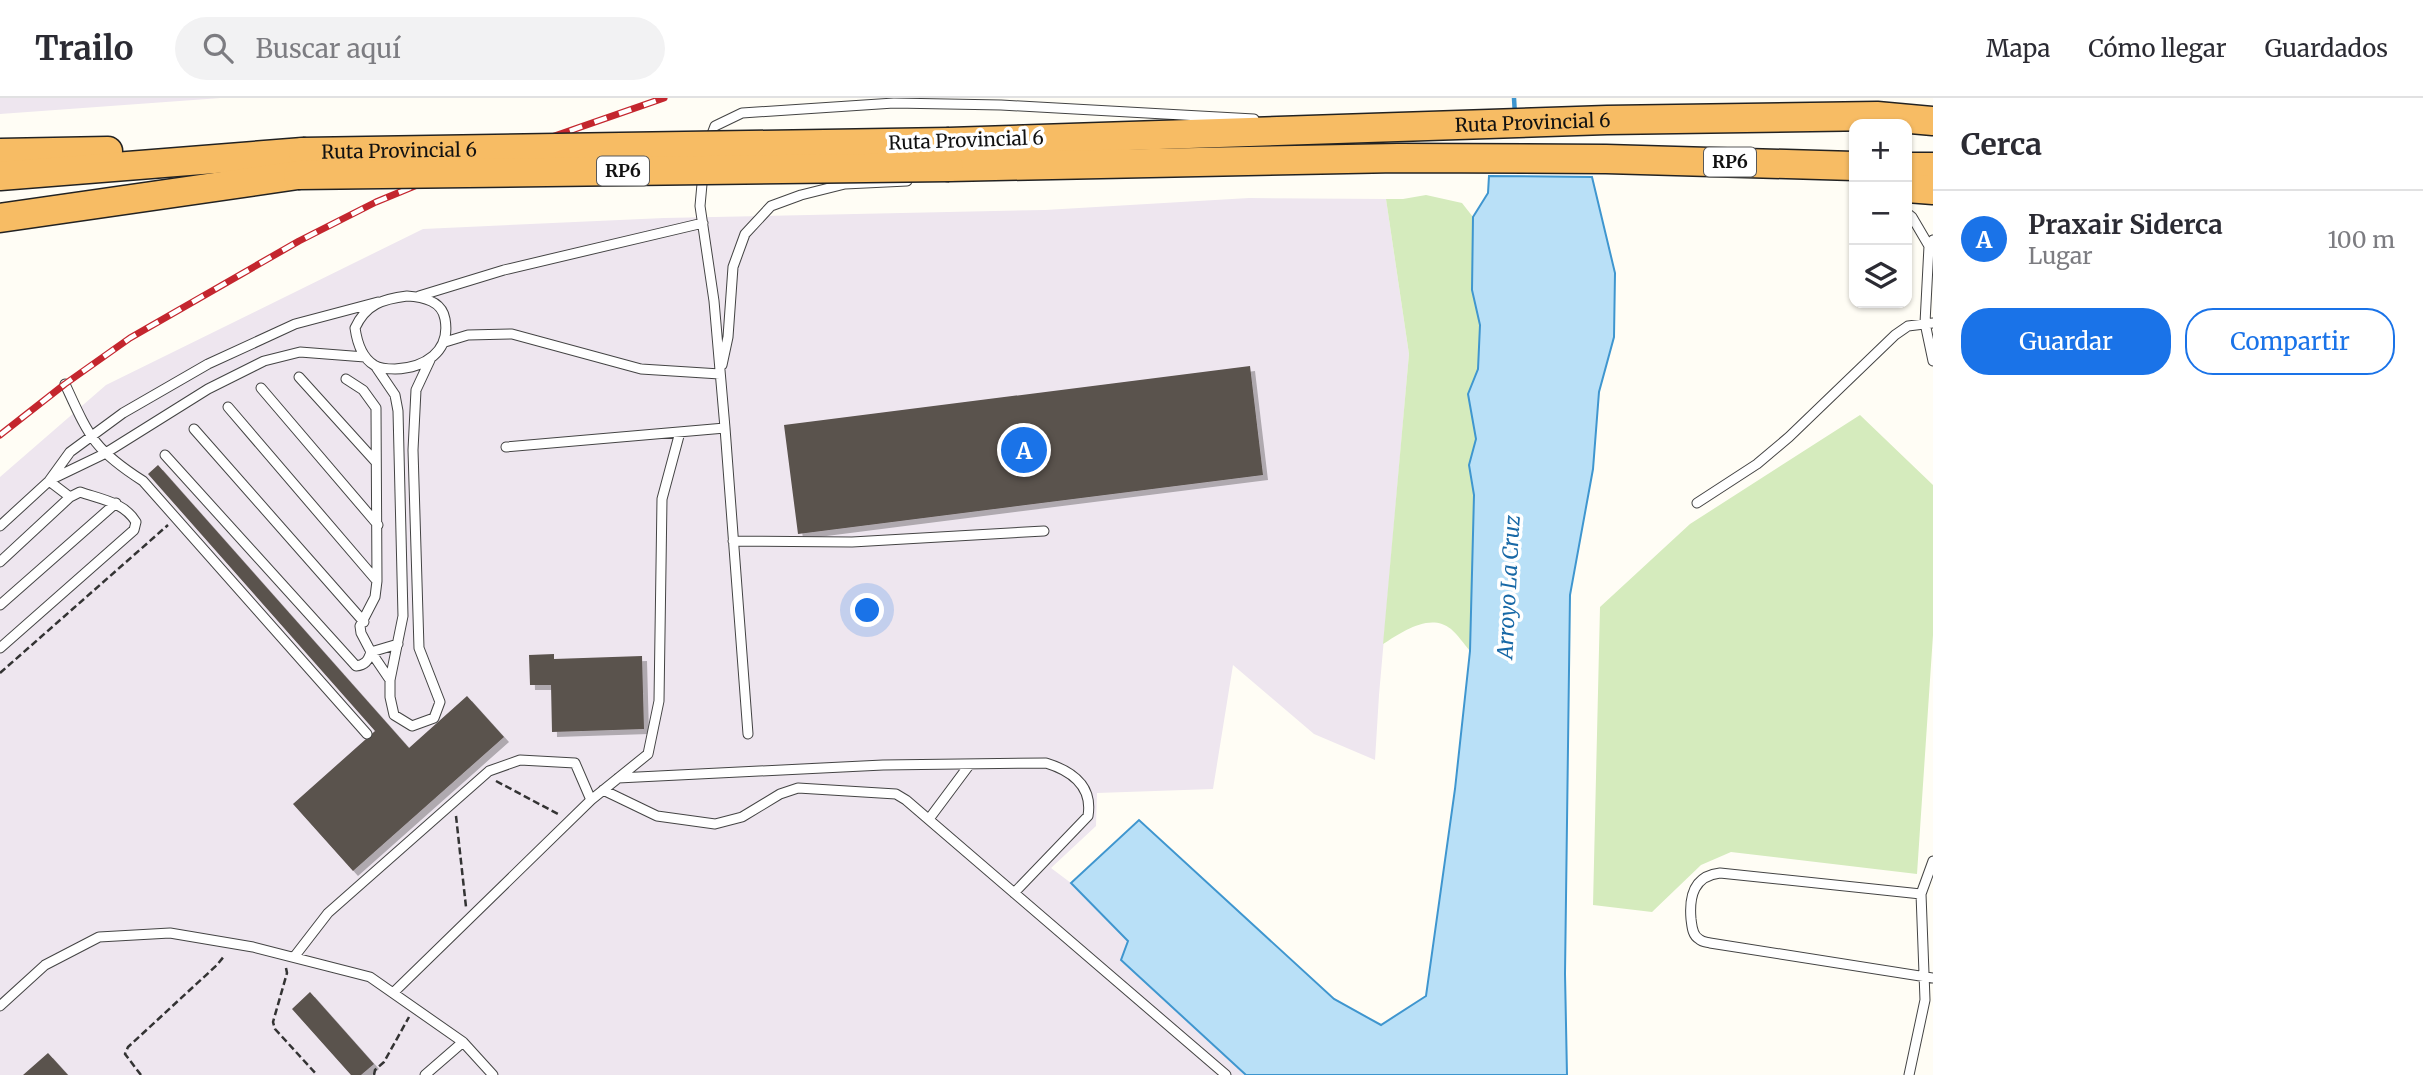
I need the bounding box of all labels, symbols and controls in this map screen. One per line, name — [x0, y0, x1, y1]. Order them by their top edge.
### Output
search box — [175, 17, 665, 80]
text: Trailo — [35, 28, 133, 69]
icon: search — [199, 29, 237, 67]
text: Buscar aquí — [255, 32, 401, 65]
text: Mapa — [1986, 33, 2050, 64]
text: Cómo llegar — [2088, 33, 2227, 64]
text: Guardados — [2265, 33, 2388, 64]
street label: Ruta Provincial 6 — [1454, 108, 1611, 137]
map controls — [1849, 119, 1912, 308]
button: + — [1849, 119, 1912, 182]
street label: Ruta Provincial 6 — [888, 125, 1044, 155]
text: Cerca — [1961, 125, 2042, 163]
street label: Ruta Provincial 6 — [321, 137, 477, 164]
road number: RP6 — [1704, 148, 1756, 176]
road number: RP6 — [597, 156, 649, 186]
button: − — [1849, 182, 1912, 245]
text: Praxair Siderca — [2028, 208, 2223, 241]
text: A — [1976, 225, 1992, 254]
text: 100 m — [2327, 225, 2395, 254]
text: Lugar — [2028, 241, 2093, 270]
button: layers — [1849, 245, 1912, 308]
button: Guardar — [1961, 308, 2171, 375]
button: Compartir — [2185, 308, 2395, 375]
pin: A — [1001, 424, 1047, 476]
water label: Arroyo La Cruz — [1491, 514, 1526, 662]
your location — [850, 593, 884, 627]

